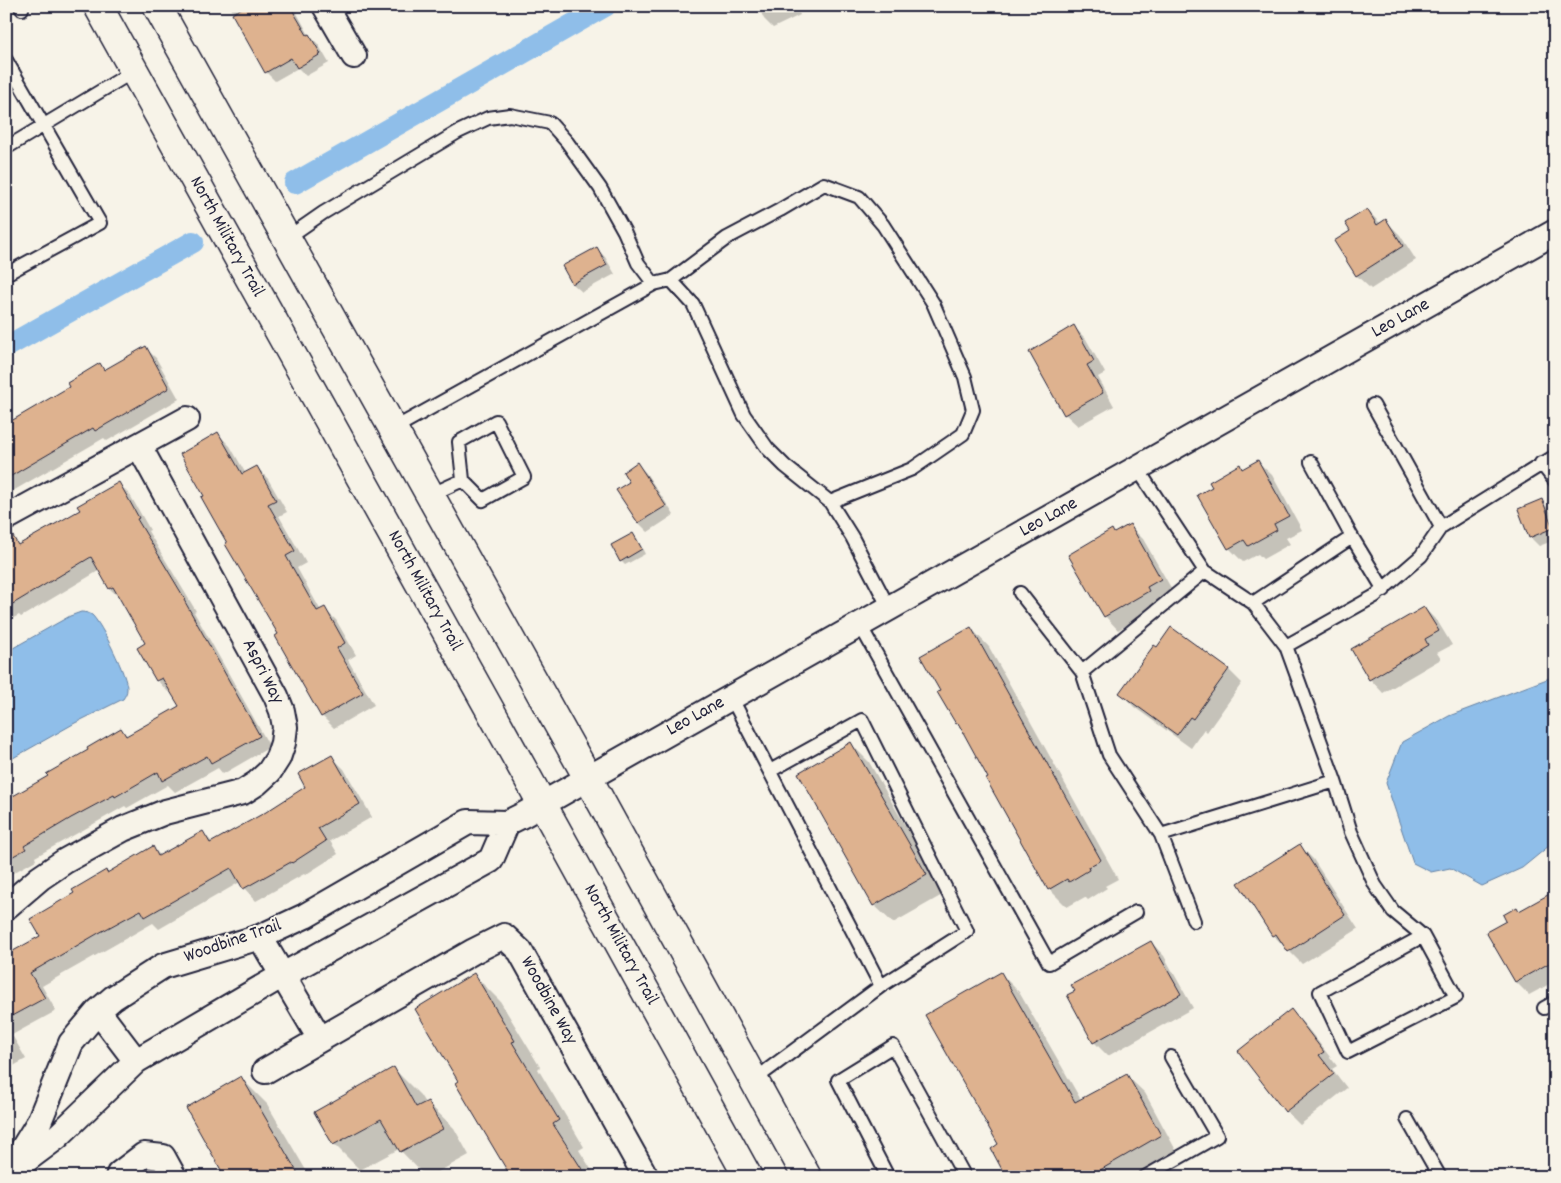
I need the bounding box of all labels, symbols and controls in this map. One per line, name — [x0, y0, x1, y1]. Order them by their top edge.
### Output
street label: North Military Trail — [182, 172, 271, 303]
street label: Leo Lane — [1367, 292, 1435, 346]
street label: Leo Lane — [1015, 491, 1083, 545]
street label: North Military Trail — [380, 526, 469, 657]
street label: Aspri Way — [234, 635, 290, 709]
street label: Leo Lane — [662, 690, 730, 744]
street label: North Military Trail — [576, 880, 665, 1011]
street label: Woodbine Trail — [181, 913, 286, 971]
street label: Woodbine Way — [513, 952, 584, 1050]

